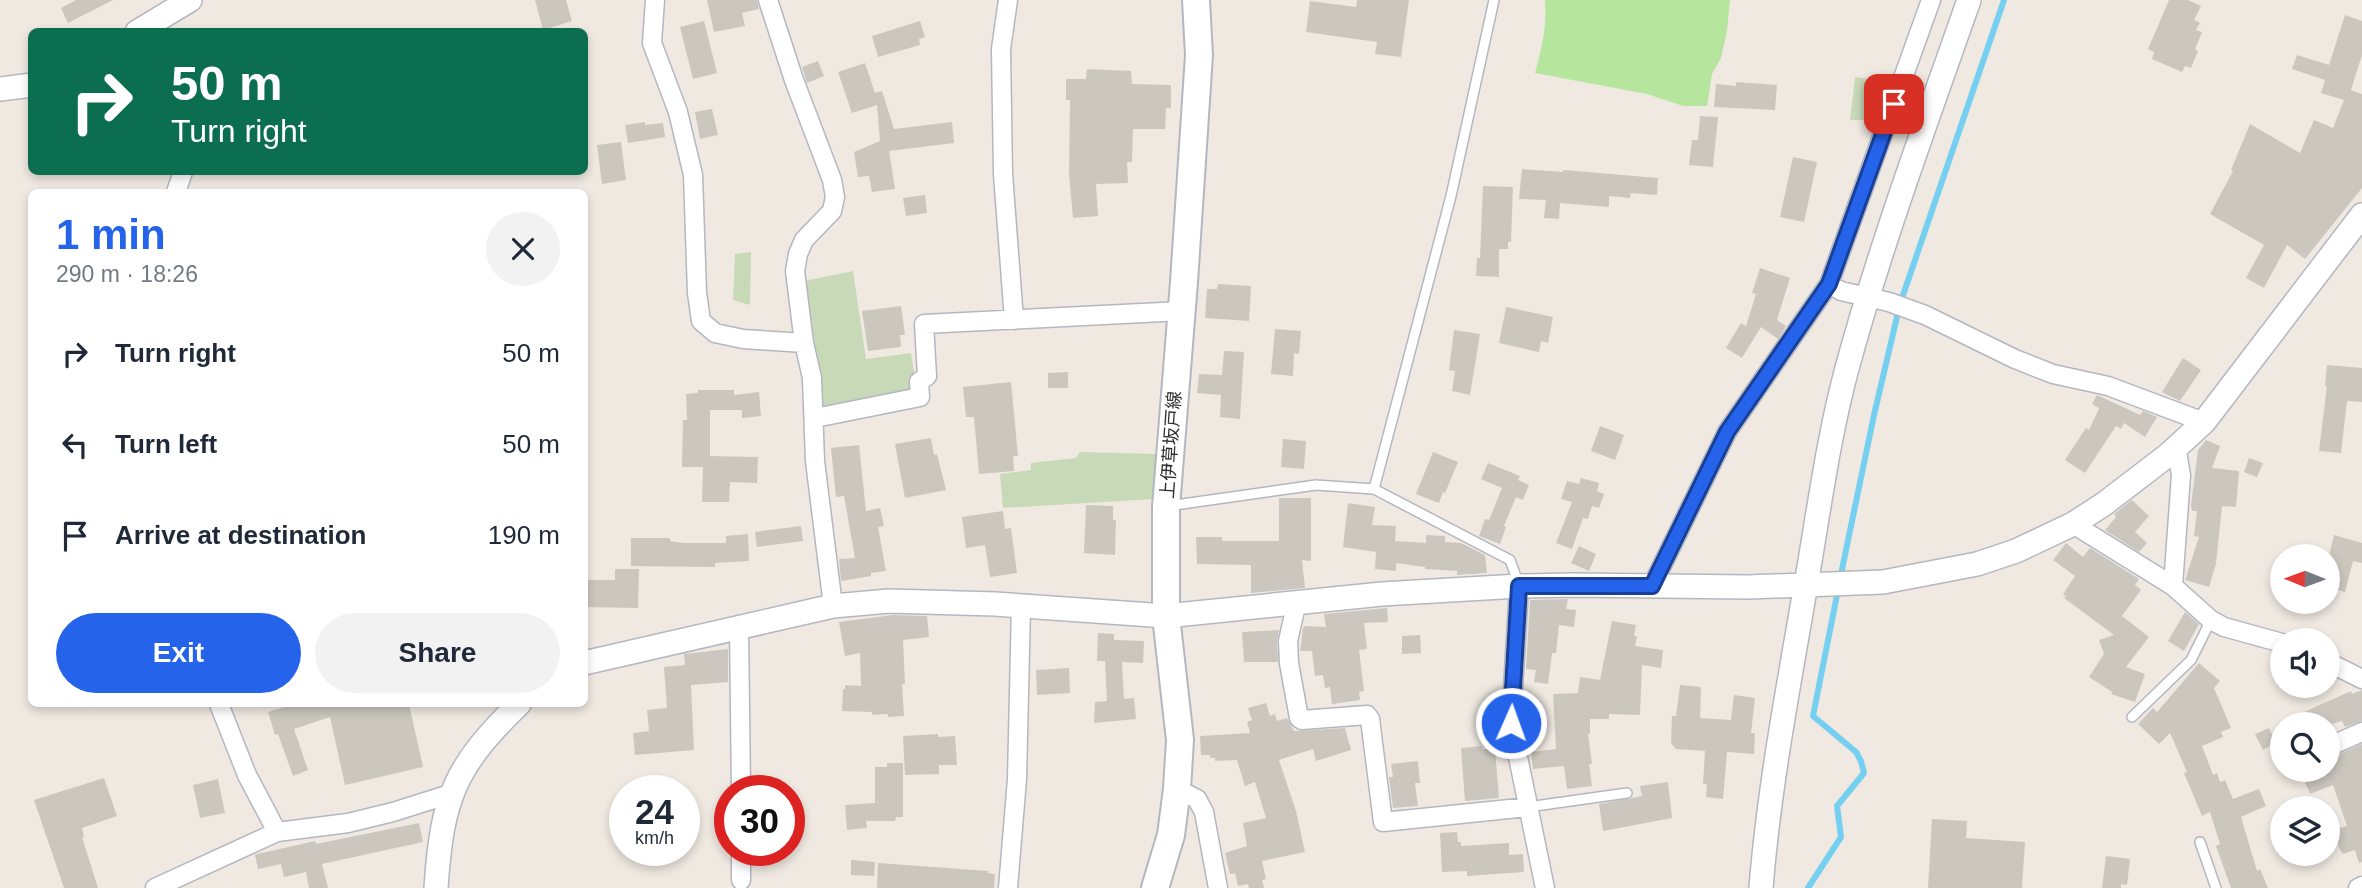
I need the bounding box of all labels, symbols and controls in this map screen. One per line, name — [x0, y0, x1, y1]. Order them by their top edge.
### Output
icon: right — [56, 56, 147, 147]
text: 50 m — [171, 56, 283, 110]
pin — [1864, 74, 1924, 134]
icon: arrive — [1875, 85, 1913, 123]
text: Turn right — [171, 113, 307, 149]
text: 1 min — [56, 211, 166, 258]
button: close — [486, 212, 560, 286]
text: 290 m · 18:26 — [56, 261, 198, 287]
icon: right — [56, 335, 94, 373]
text: Turn right — [115, 338, 236, 368]
text: 50 m — [502, 338, 560, 368]
street label: 上伊草坂戸線 — [1157, 390, 1185, 500]
icon: left — [56, 426, 94, 464]
text: Turn left — [115, 429, 217, 459]
text: 50 m — [502, 429, 560, 459]
icon: arrive — [56, 517, 94, 555]
text: Arrive at destination — [115, 520, 366, 550]
text: 190 m — [488, 520, 560, 550]
north arrow — [2270, 544, 2340, 614]
map controls — [2270, 544, 2340, 866]
button: Exit — [56, 613, 301, 693]
button: Share — [315, 613, 560, 693]
button: sound — [2270, 628, 2340, 698]
position arrow — [1474, 686, 1548, 760]
button: search — [2270, 712, 2340, 782]
speed limit sign: 30 — [714, 775, 805, 866]
text: 24 — [635, 792, 674, 831]
button: layers — [2270, 796, 2340, 866]
text: km/h — [635, 828, 674, 848]

